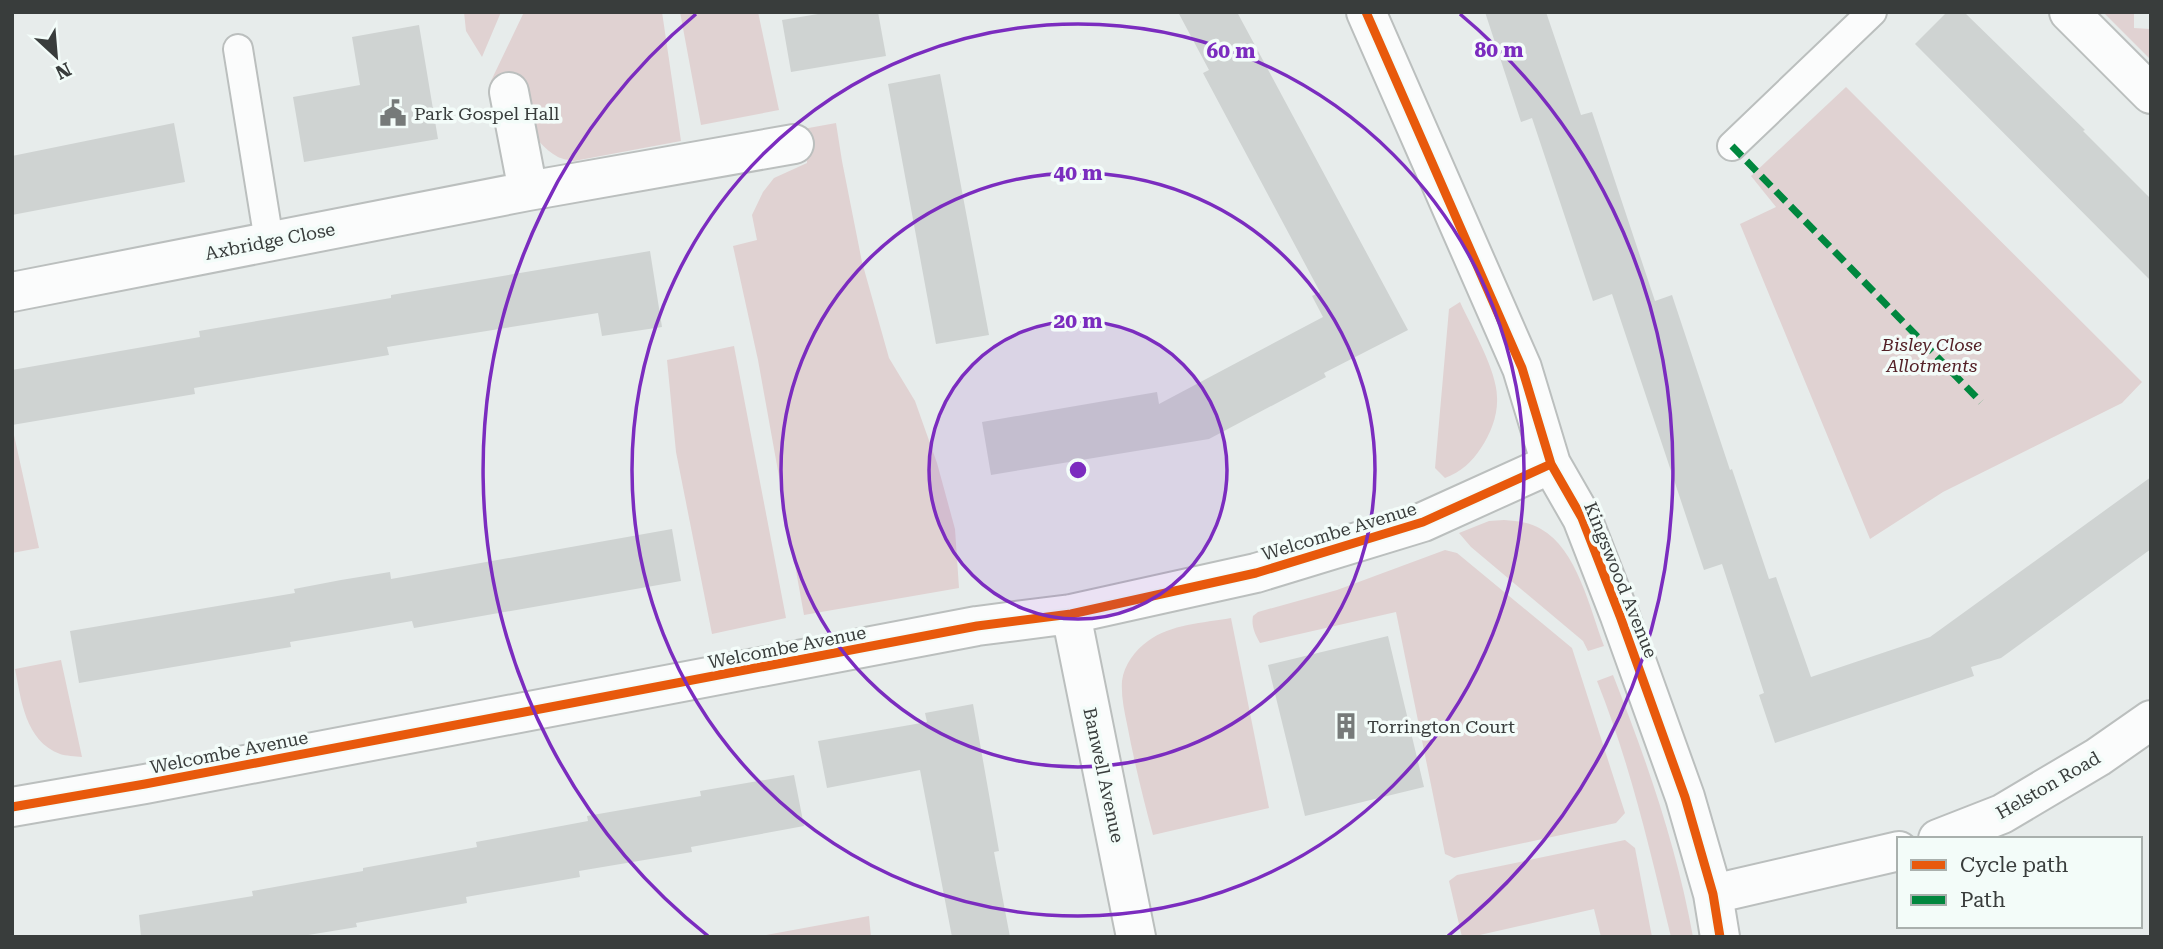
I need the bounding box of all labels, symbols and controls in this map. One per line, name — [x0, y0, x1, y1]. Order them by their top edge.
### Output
north arrow — [21, 21, 91, 91]
text: 80 m — [1474, 38, 1524, 62]
text: 60 m — [1206, 39, 1256, 63]
text: N — [51, 57, 75, 85]
public building icon: Park Gospel Hall — [378, 98, 408, 128]
place label: Park Gospel Hall — [414, 103, 560, 124]
text: 40 m — [1053, 161, 1103, 185]
street label: Axbridge Close — [203, 218, 337, 264]
text: 20 m — [1053, 309, 1103, 333]
park label: Bisley Close Allotments — [1881, 334, 1982, 376]
centre of rings — [1066, 458, 1090, 482]
street label: Welcombe Avenue — [1259, 497, 1419, 565]
street label: Kingswood Avenue — [1580, 499, 1662, 661]
street label: Welcombe Avenue — [706, 621, 868, 673]
street label: Banwell Avenue — [1079, 706, 1129, 845]
building icon: Torrington Court — [1331, 711, 1361, 741]
place label: Torrington Court — [1367, 716, 1515, 737]
street label: Welcombe Avenue — [148, 726, 310, 778]
street label: Helston Road — [1992, 747, 2104, 823]
legend — [1897, 837, 2142, 928]
text: Cycle path — [1960, 853, 2069, 877]
text: Path — [1960, 888, 2006, 912]

